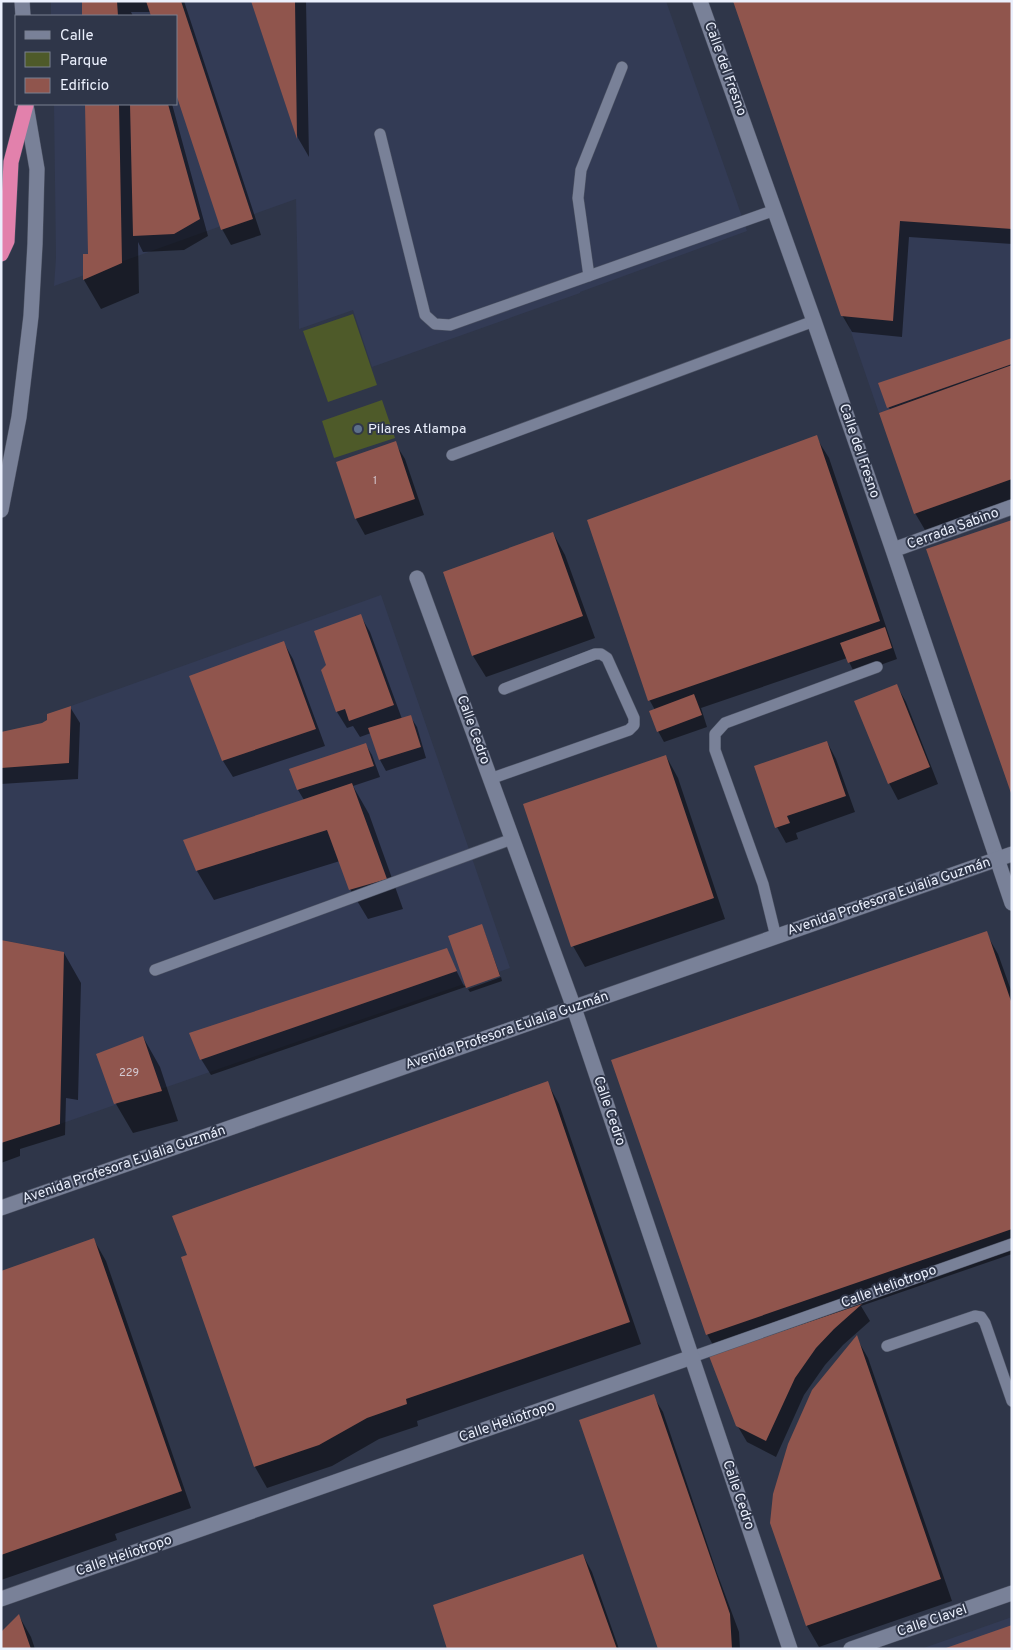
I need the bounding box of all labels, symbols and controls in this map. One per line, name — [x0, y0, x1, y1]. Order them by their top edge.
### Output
legend — [15, 15, 178, 105]
street label: Calle del Fresno — [700, 20, 750, 118]
text: Calle — [60, 27, 94, 46]
text: Parque — [60, 52, 108, 71]
text: Edificio — [60, 77, 109, 96]
street label: Calle del Fresno — [835, 402, 883, 501]
place label: Pilares Atlampa — [368, 421, 466, 438]
marker: Pilares Atlampa — [352, 423, 364, 435]
house number: 1 — [373, 474, 377, 488]
street label: Cerrada Sabino — [905, 504, 1001, 553]
street label: Calle Cedro — [453, 693, 493, 767]
street label: Avenida Profesora Eulalia Guzmán — [785, 854, 993, 940]
street label: Avenida Profesora Eulalia Guzmán — [403, 988, 611, 1074]
house number: 229 — [119, 1066, 139, 1080]
street label: Calle Cedro — [589, 1074, 629, 1148]
street label: Avenida Profesora Eulalia Guzmán — [20, 1122, 228, 1208]
street label: Calle Heliotropo — [839, 1262, 939, 1312]
street label: Calle Heliotropo — [457, 1398, 557, 1446]
street label: Calle Cedro — [718, 1458, 758, 1532]
street label: Calle Heliotropo — [74, 1532, 174, 1580]
street label: Calle Clavel — [895, 1601, 969, 1641]

